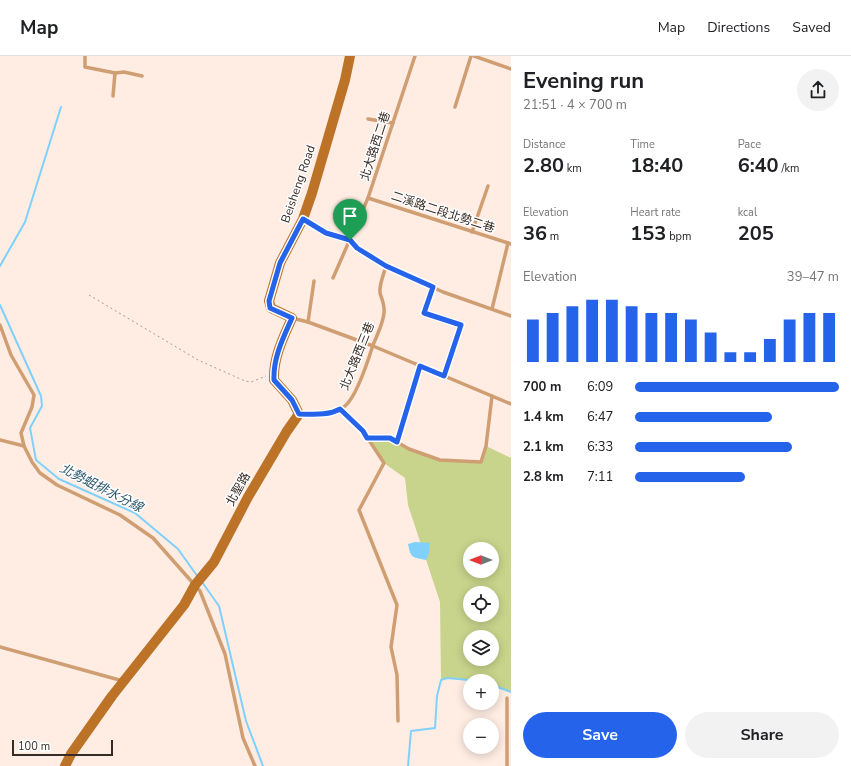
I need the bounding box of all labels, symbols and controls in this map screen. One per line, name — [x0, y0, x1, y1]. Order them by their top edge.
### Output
text: Map — [20, 15, 58, 41]
text: Map — [658, 18, 685, 37]
text: Directions — [707, 18, 770, 37]
text: Saved — [792, 18, 831, 37]
text: Evening run — [523, 66, 644, 96]
button: share — [797, 69, 839, 111]
text: 21:51 · 4 × 700 m — [523, 96, 627, 114]
street label: 北大路西二巷 — [356, 109, 394, 183]
text: Distance — [523, 137, 566, 152]
text: Time — [630, 137, 655, 152]
text: Pace — [738, 137, 761, 152]
street label: Beisheng Road — [277, 143, 319, 225]
text: 2.80 — [523, 152, 564, 179]
text: 18:40 — [630, 152, 683, 179]
text: 6:40 — [738, 152, 779, 179]
text: km — [564, 161, 582, 176]
text: /km — [779, 161, 799, 176]
street label: 二溪路二段北勢二巷 — [389, 188, 497, 236]
pin — [333, 199, 367, 240]
icon: arrive — [339, 205, 361, 227]
text: Elevation — [523, 205, 569, 220]
text: Heart rate — [630, 205, 681, 220]
text: kcal — [738, 205, 757, 220]
text: 36 — [523, 220, 547, 247]
text: 153 — [630, 220, 666, 247]
text: 205 — [738, 220, 774, 247]
text: m — [547, 229, 559, 244]
text: bpm — [666, 229, 691, 244]
text: Elevation — [523, 268, 577, 286]
text: 39–47 m — [787, 268, 839, 286]
street label: 北大路西三巷 — [336, 320, 378, 392]
text: 700 m — [523, 378, 561, 396]
text: 6:09 — [587, 378, 613, 396]
text: 1.4 km — [523, 408, 564, 426]
text: 6:47 — [587, 408, 613, 426]
text: 2.1 km — [523, 438, 564, 456]
text: 6:33 — [587, 438, 613, 456]
water label: 北勢蛆排水分線 — [56, 459, 147, 518]
text: 2.8 km — [523, 468, 564, 486]
text: 7:11 — [587, 468, 613, 486]
street label: 北聖路 — [222, 469, 254, 509]
north arrow — [463, 542, 499, 578]
map controls — [463, 542, 499, 754]
button: locate — [463, 586, 499, 622]
button: layers — [463, 630, 499, 666]
button: + — [463, 674, 499, 710]
button: Save — [523, 712, 677, 758]
button: Share — [685, 712, 839, 758]
button: − — [463, 718, 499, 754]
scale bar — [12, 738, 113, 757]
text: 100 m — [18, 739, 50, 754]

